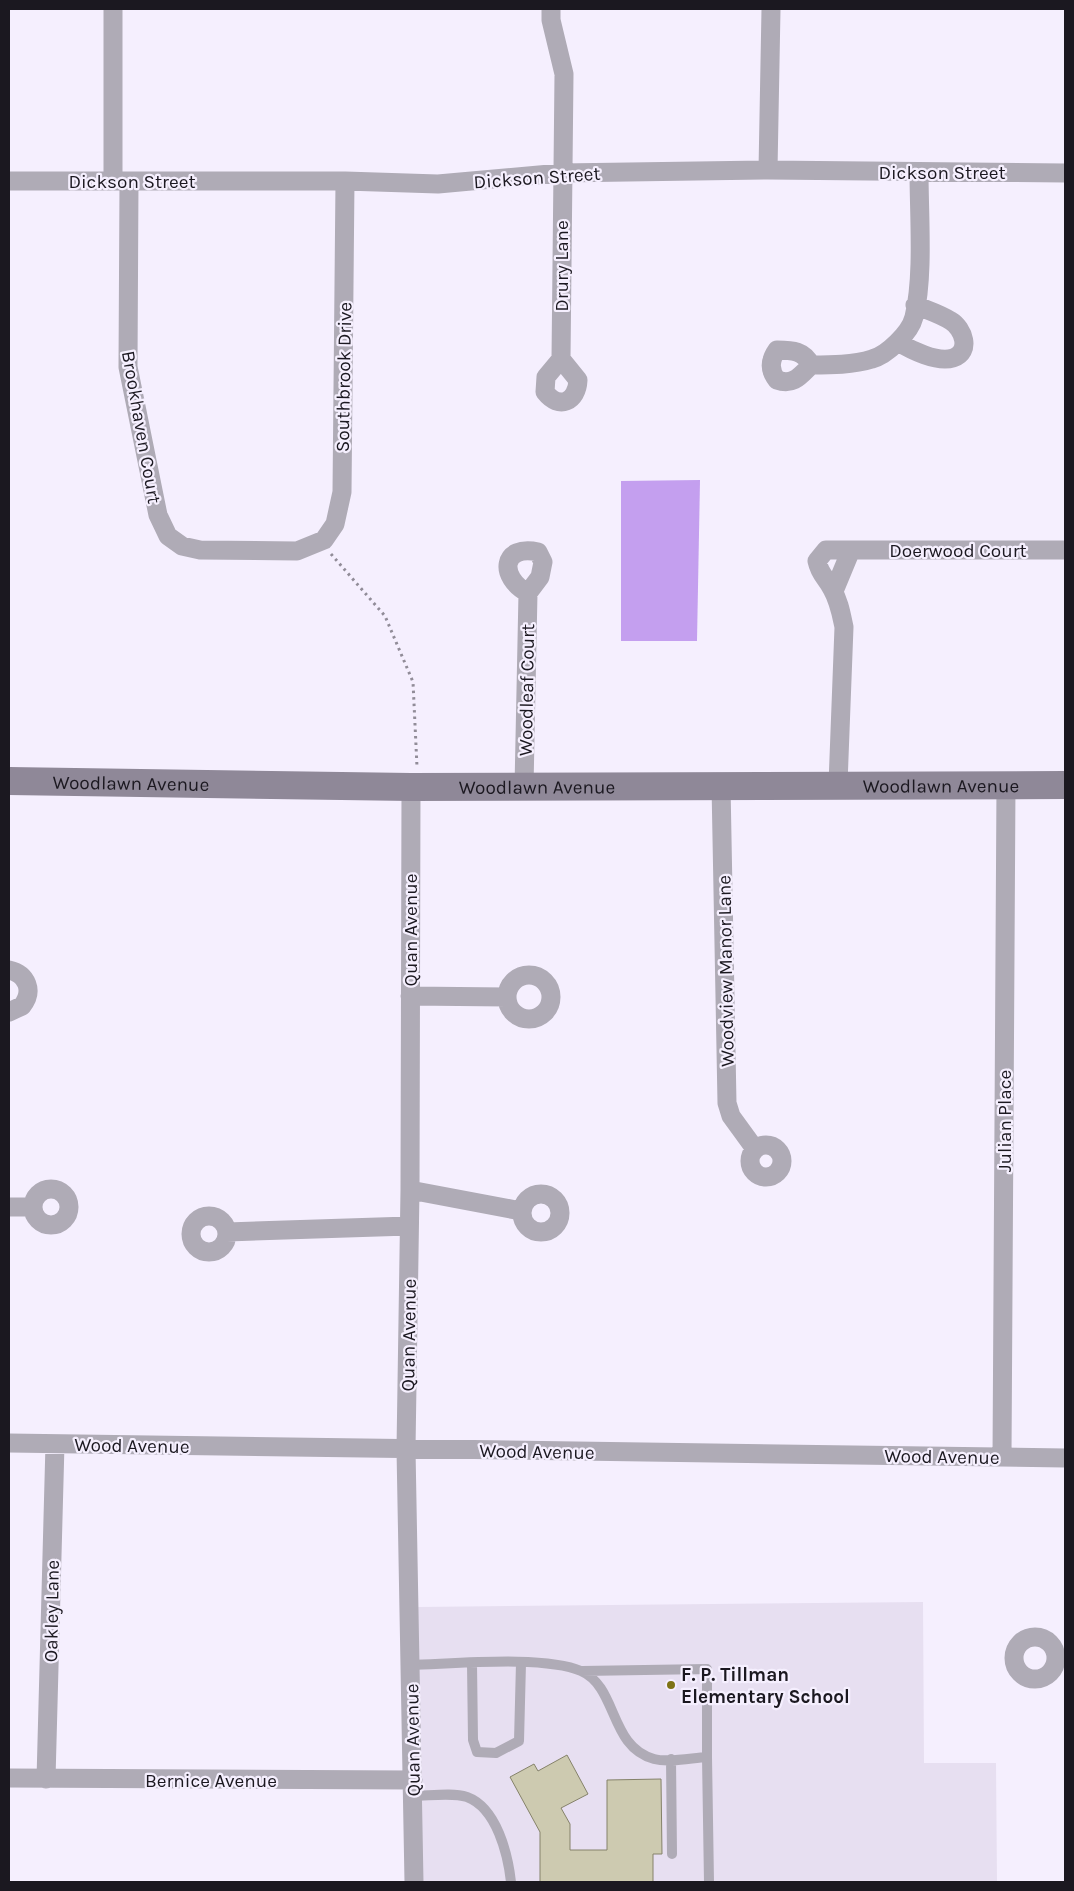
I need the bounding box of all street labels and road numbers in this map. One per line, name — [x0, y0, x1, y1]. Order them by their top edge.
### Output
street label: Dickson Street — [878, 162, 1006, 184]
street label: Dickson Street — [473, 163, 601, 193]
street label: Dickson Street — [68, 171, 196, 193]
street label: Drury Lane — [551, 220, 573, 312]
street label: Southbrook Drive — [332, 302, 356, 452]
street label: Brookhaven Court — [117, 349, 165, 505]
street label: Doerwood Court — [889, 540, 1027, 562]
street label: Woodleaf Court — [515, 624, 539, 756]
street label: Woodlawn Avenue — [53, 772, 209, 796]
street label: Woodlawn Avenue — [863, 775, 1019, 798]
street label: Woodlawn Avenue — [459, 776, 615, 799]
street label: Quan Avenue — [400, 874, 422, 986]
street label: Woodview Manor Lane — [713, 875, 739, 1067]
street label: Julian Place — [994, 1070, 1016, 1172]
street label: Quan Avenue — [397, 1278, 421, 1392]
street label: Wood Avenue — [74, 1434, 190, 1458]
street label: Wood Avenue — [479, 1440, 595, 1464]
street label: Wood Avenue — [884, 1445, 1000, 1469]
street label: Oakley Lane — [40, 1560, 64, 1662]
street label: Quan Avenue — [401, 1683, 425, 1797]
street label: Bernice Avenue — [145, 1770, 277, 1792]

